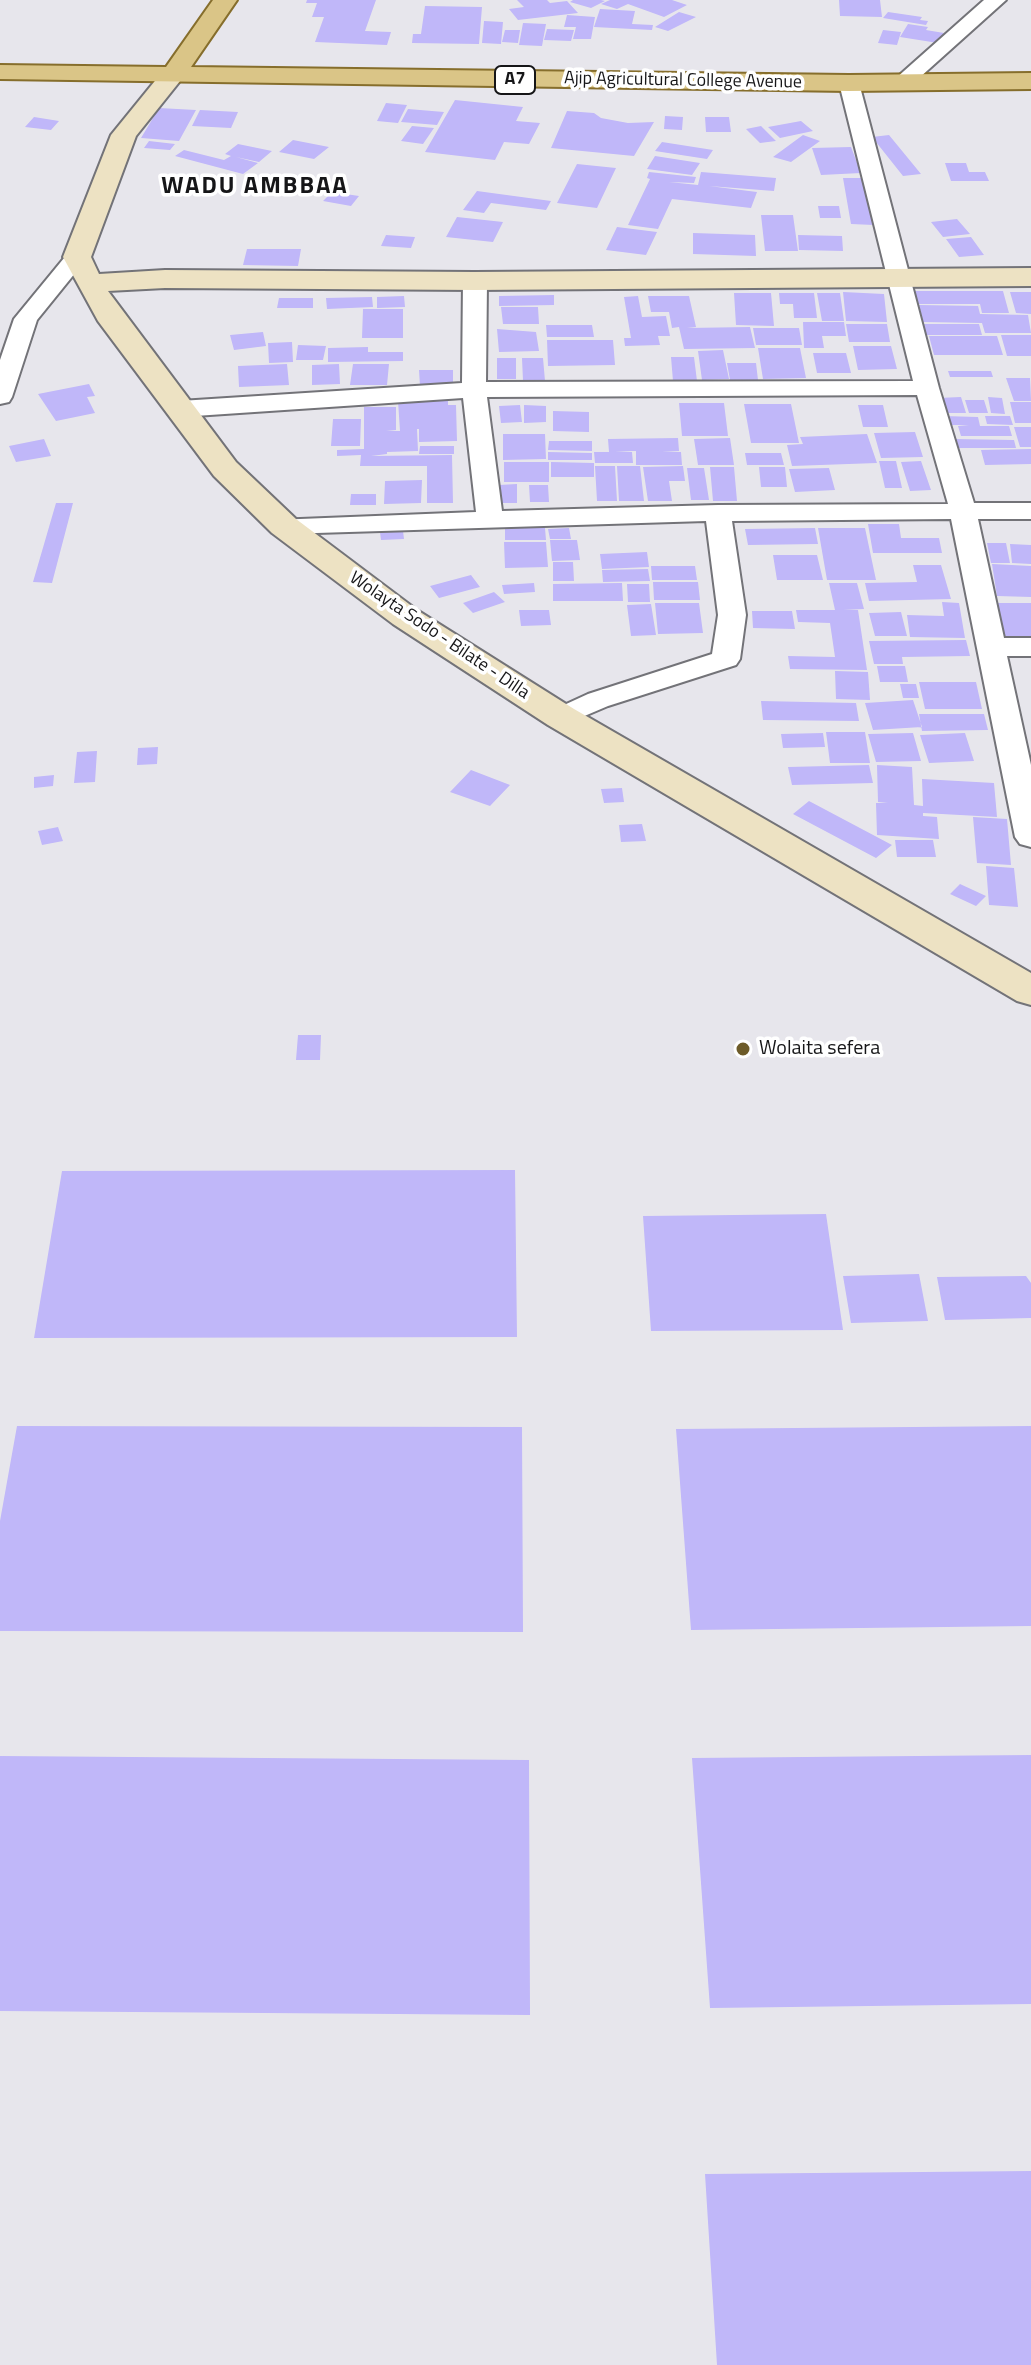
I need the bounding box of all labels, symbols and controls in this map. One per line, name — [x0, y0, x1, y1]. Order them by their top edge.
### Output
road number: A7 — [495, 66, 535, 94]
street label: Ajip Agricultural College Avenue — [564, 68, 802, 94]
district label: WADU AMBBAA — [161, 173, 349, 201]
street label: Wolayta Sodo - Bilate - Dilla — [345, 568, 533, 704]
place label: Wolaita sefera — [759, 1037, 880, 1061]
marker: Wolaita sefera — [734, 1040, 752, 1058]

